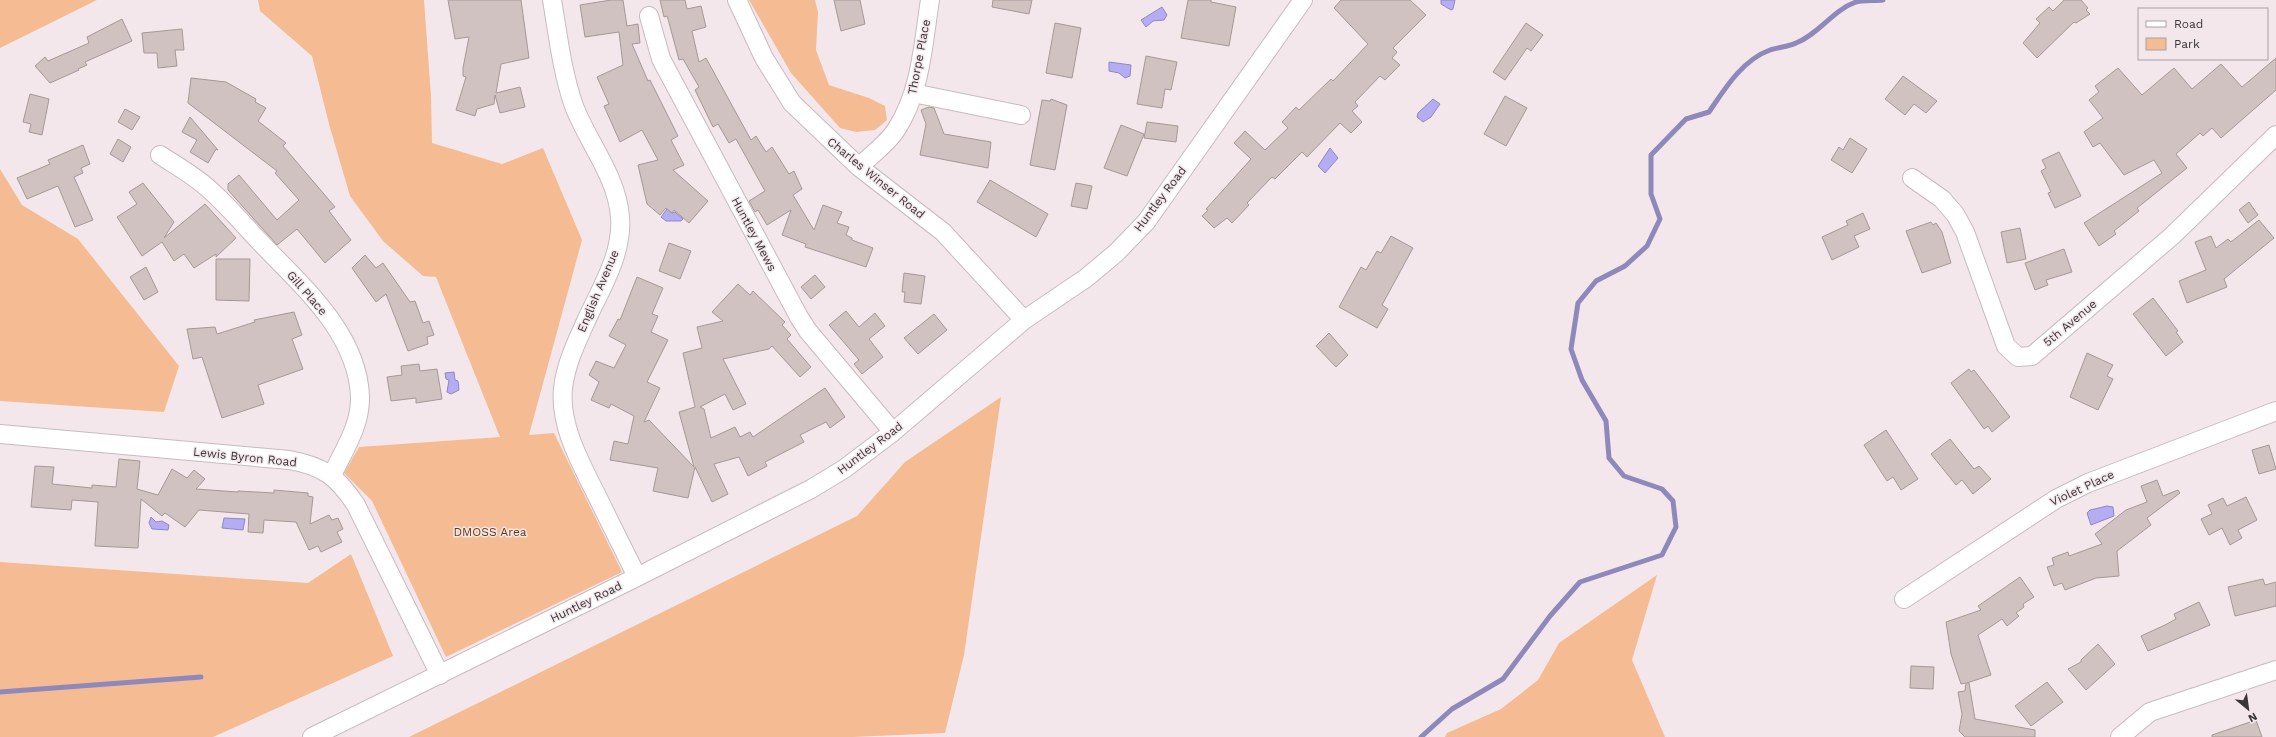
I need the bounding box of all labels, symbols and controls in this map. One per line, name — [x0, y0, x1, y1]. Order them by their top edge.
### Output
legend — [2138, 8, 2268, 60]
text: Road — [2174, 17, 2203, 31]
street label: Thorpe Place — [905, 18, 933, 96]
text: Park — [2174, 37, 2200, 51]
street label: Charles Winser Road — [824, 134, 928, 222]
street label: Huntley Road — [1131, 164, 1189, 234]
street label: Huntley Mews — [729, 195, 779, 273]
street label: English Avenue — [574, 248, 622, 334]
street label: Gill Place — [284, 268, 330, 318]
street label: 5th Avenue — [2040, 297, 2100, 349]
street label: Huntley Road — [835, 419, 905, 477]
street label: Lewis Byron Road — [192, 445, 298, 469]
street label: Violet Place — [2048, 467, 2116, 509]
park label: DMOSS Area — [453, 525, 527, 539]
street label: Huntley Road — [548, 579, 624, 625]
north arrow — [2228, 689, 2268, 729]
text: N — [2246, 710, 2259, 725]

